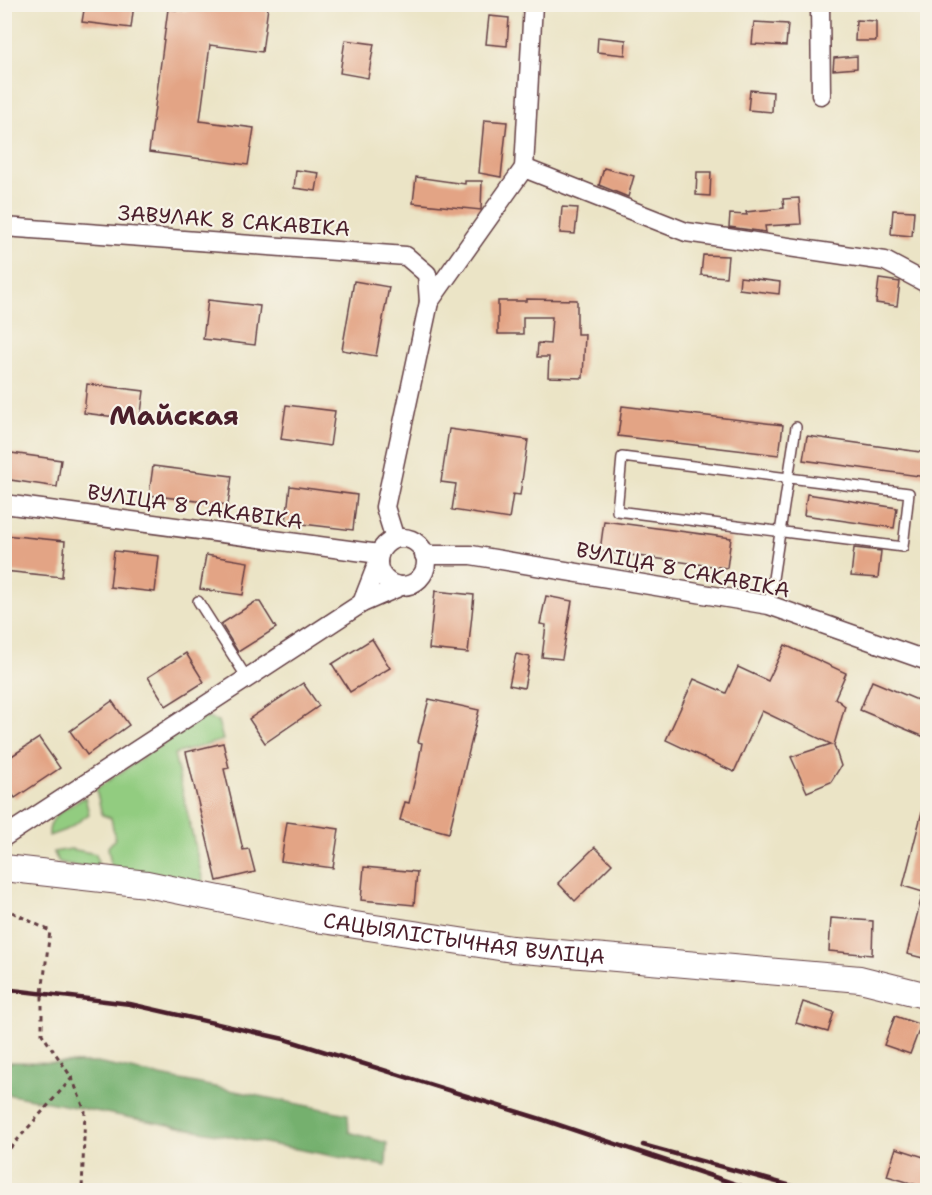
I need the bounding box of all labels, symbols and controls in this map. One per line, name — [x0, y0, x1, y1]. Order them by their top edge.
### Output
street label: ЗАВУЛАК 8 САКАВІКА — [117, 199, 351, 243]
district label: Майская — [109, 397, 239, 434]
street label: ВУЛІЦА 8 САКАВІКА — [85, 478, 305, 536]
street label: ВУЛІЦА 8 САКАВІКА — [574, 536, 792, 604]
street label: САЦЫЯЛІСТЫЧНАЯ ВУЛІЦА — [321, 906, 606, 971]

